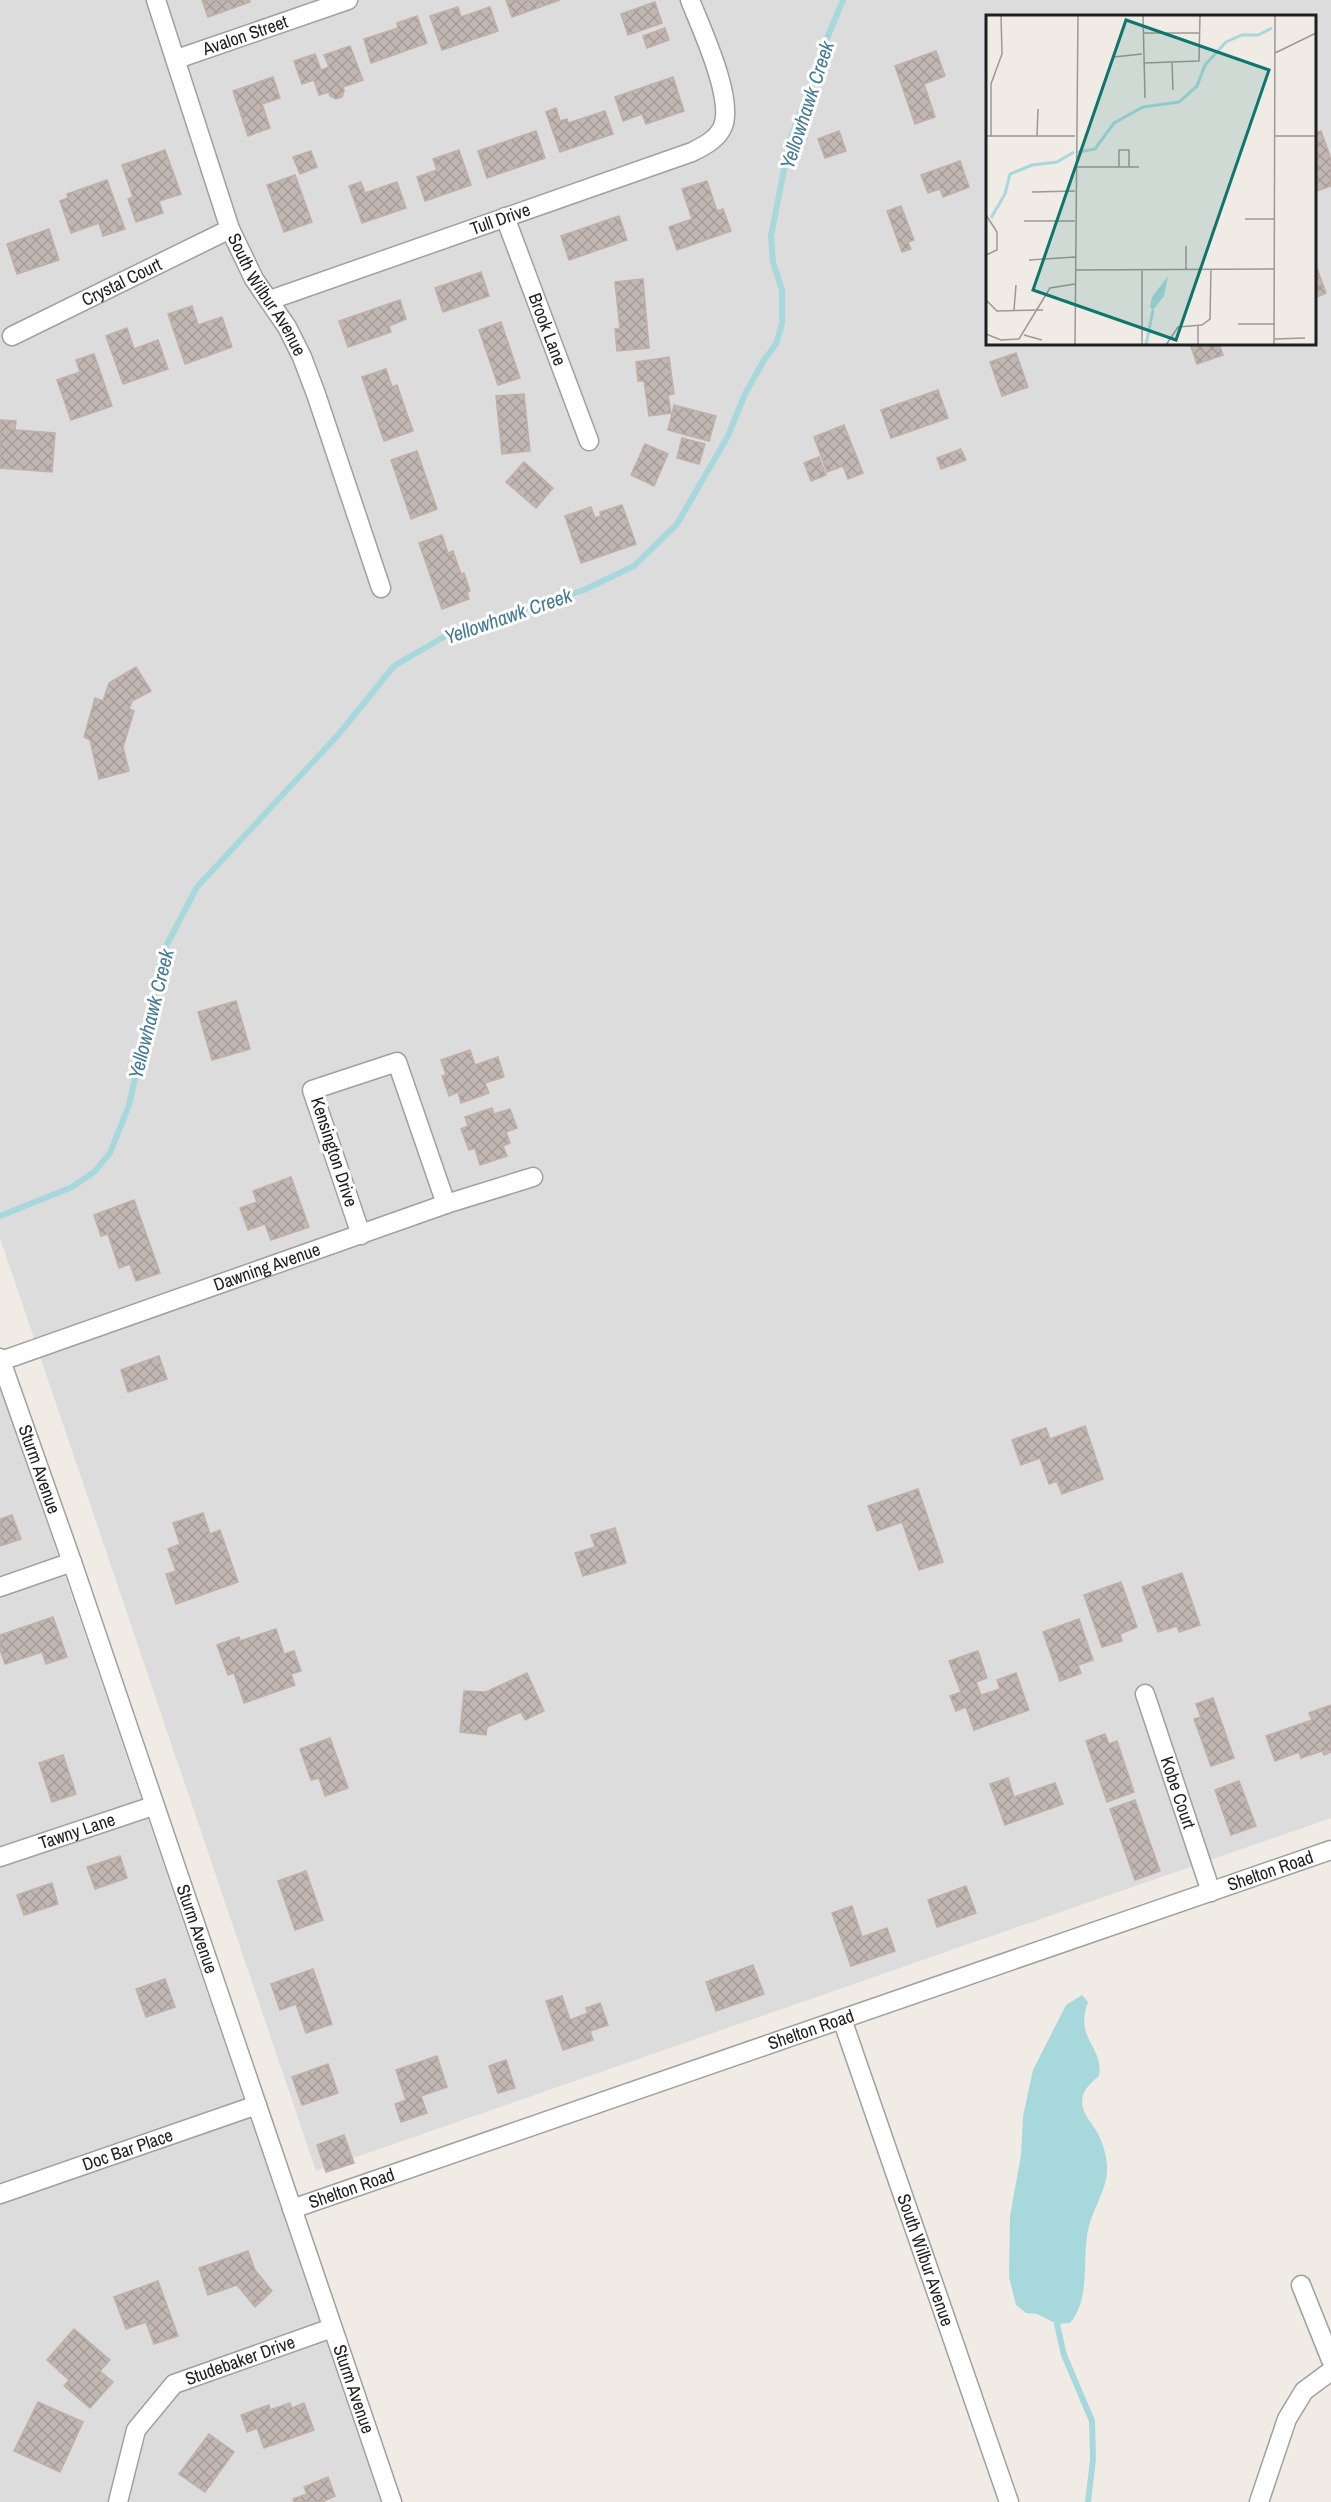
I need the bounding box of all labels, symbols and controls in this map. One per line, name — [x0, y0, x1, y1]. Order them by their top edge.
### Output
street label: Avalon Street — [198, 9, 291, 62]
inset map — [986, 15, 1316, 345]
water label: Yellowhawk Creek — [773, 37, 840, 172]
street label: Tull Drive — [467, 197, 533, 241]
street label: South Wilbur Avenue — [222, 229, 312, 360]
street label: Crystal Court — [77, 252, 165, 312]
street label: Brook Lane — [523, 289, 573, 369]
water label: Yellowhawk Creek — [441, 581, 576, 650]
water label: Yellowhawk Creek — [121, 945, 180, 1082]
street label: Kensington Drive — [305, 1094, 364, 1210]
street label: Dawning Avenue — [210, 1236, 323, 1297]
street label: Sturm Avenue — [13, 1421, 67, 1517]
street label: Kobe Court — [1155, 1753, 1202, 1832]
street label: Tawny Lane — [35, 1807, 118, 1855]
street label: Shelton Road — [1224, 1844, 1316, 1897]
street label: Sturm Avenue — [171, 1881, 224, 1977]
street label: Shelton Road — [764, 2003, 857, 2056]
street label: Doc Bar Place — [79, 2122, 176, 2177]
street label: Shelton Road — [305, 2162, 398, 2214]
street label: South Wilbur Avenue — [891, 2190, 960, 2329]
street label: Studebaker Drive — [182, 2329, 298, 2391]
street label: Sturm Avenue — [327, 2341, 381, 2437]

